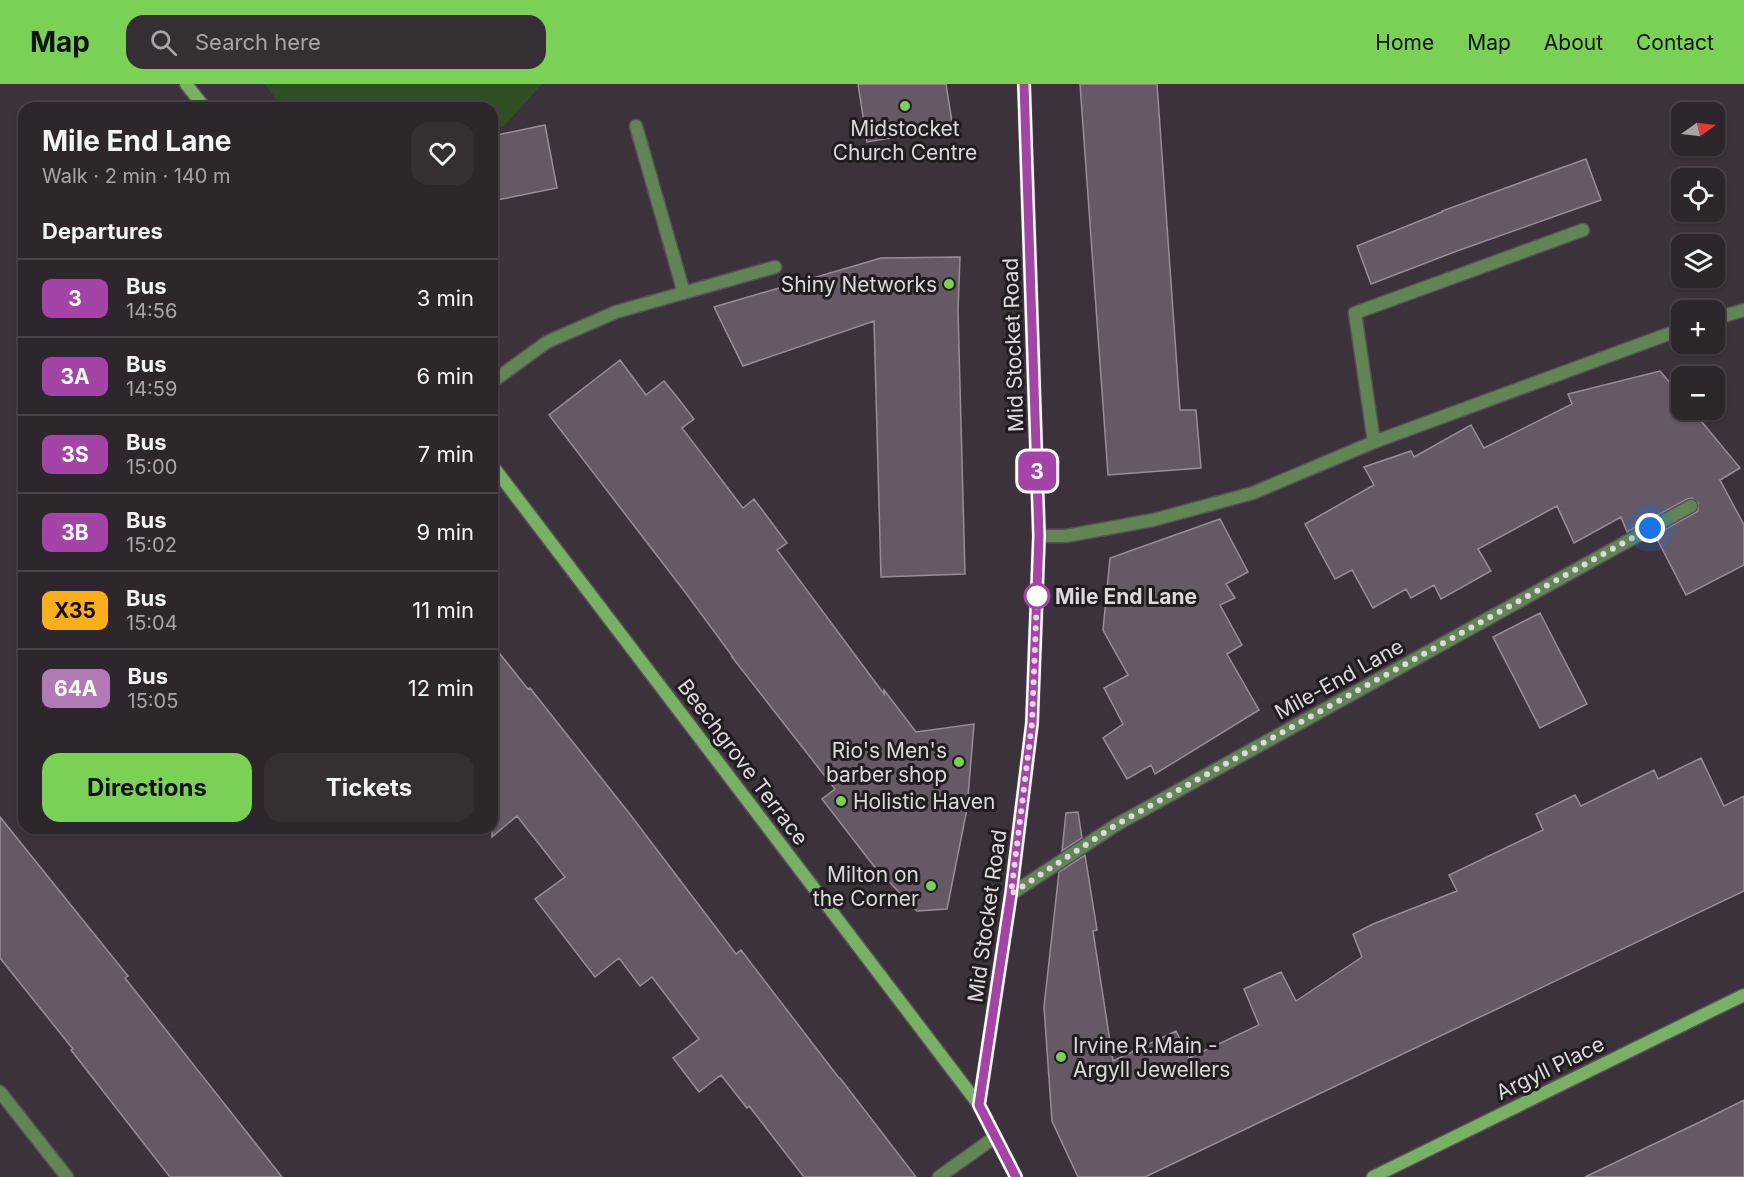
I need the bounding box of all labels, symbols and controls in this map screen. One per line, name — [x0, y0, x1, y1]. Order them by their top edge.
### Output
search box — [126, 15, 546, 69]
text: Map — [30, 25, 90, 59]
icon: search — [147, 26, 180, 59]
text: Search here — [195, 29, 321, 55]
text: Home — [1375, 30, 1434, 55]
text: Map — [1467, 30, 1511, 55]
text: About — [1544, 30, 1603, 55]
text: Contact — [1636, 30, 1714, 55]
marker: Midstocket Church Centre — [898, 99, 912, 113]
north arrow — [1671, 102, 1725, 156]
map controls — [1671, 102, 1725, 420]
place label: Midstocket Church Centre — [833, 116, 977, 165]
button: heart — [411, 122, 474, 185]
text: Mile End Lane — [42, 124, 232, 158]
text: Walk · 2 min · 140 m — [42, 164, 231, 188]
button: locate — [1671, 168, 1725, 222]
text: Departures — [42, 218, 163, 244]
button: layers — [1671, 234, 1725, 288]
street label: Mid Stocket Road — [997, 257, 1029, 433]
place label: Shiny Networks — [781, 272, 937, 297]
text: Bus — [126, 273, 167, 299]
marker: Shiny Networks — [942, 277, 956, 291]
text: 3 min — [417, 285, 474, 311]
text: 3 — [68, 286, 82, 311]
text: 14:56 — [126, 299, 177, 323]
button: + — [1671, 300, 1725, 354]
text: Bus — [126, 351, 167, 377]
text: 6 min — [417, 363, 474, 389]
text: 3A — [60, 364, 90, 389]
button: − — [1671, 366, 1725, 420]
text: 14:59 — [126, 377, 177, 401]
text: Bus — [126, 429, 167, 455]
text: 7 min — [418, 441, 474, 467]
text: 3S — [61, 442, 89, 467]
line badge: 3 — [1018, 452, 1056, 490]
text: 15:00 — [126, 455, 177, 479]
text: 3 — [1030, 459, 1044, 484]
text: Bus — [126, 507, 167, 533]
your location — [1635, 513, 1665, 543]
text: 9 min — [417, 519, 474, 545]
text: 3B — [61, 520, 89, 545]
text: 15:02 — [126, 533, 177, 557]
marker: Mile End Lane — [1024, 583, 1050, 609]
place label: Mile End Lane — [1055, 584, 1197, 609]
text: Bus — [126, 585, 167, 611]
text: 11 min — [412, 597, 474, 623]
text: X35 — [54, 598, 96, 623]
text: 15:04 — [126, 611, 178, 635]
street label: Mile-End Lane — [1270, 633, 1408, 725]
text: Bus — [128, 663, 168, 689]
street label: Beechgrove Terrace — [672, 674, 814, 850]
text: 12 min — [408, 675, 474, 701]
text: 64A — [54, 676, 98, 701]
text: 15:05 — [128, 689, 178, 713]
place label: Rio's Men's barber shop — [826, 738, 947, 787]
button: Directions — [42, 753, 252, 822]
button: Tickets — [264, 753, 474, 822]
marker: Rio's Men's barber shop — [952, 755, 966, 769]
place label: Holistic Haven — [853, 789, 995, 814]
marker: Holistic Haven — [834, 794, 848, 808]
street label: Mid Stocket Road — [962, 828, 1012, 1004]
place label: Milton on the Corner — [813, 862, 919, 911]
marker: Milton on the Corner — [924, 879, 938, 893]
street label: Argyll Place — [1492, 1031, 1608, 1105]
place label: Irvine R.Main - Argyll Jewellers — [1073, 1033, 1230, 1082]
marker: Irvine R.Main - Argyll Jewellers — [1054, 1050, 1068, 1064]

